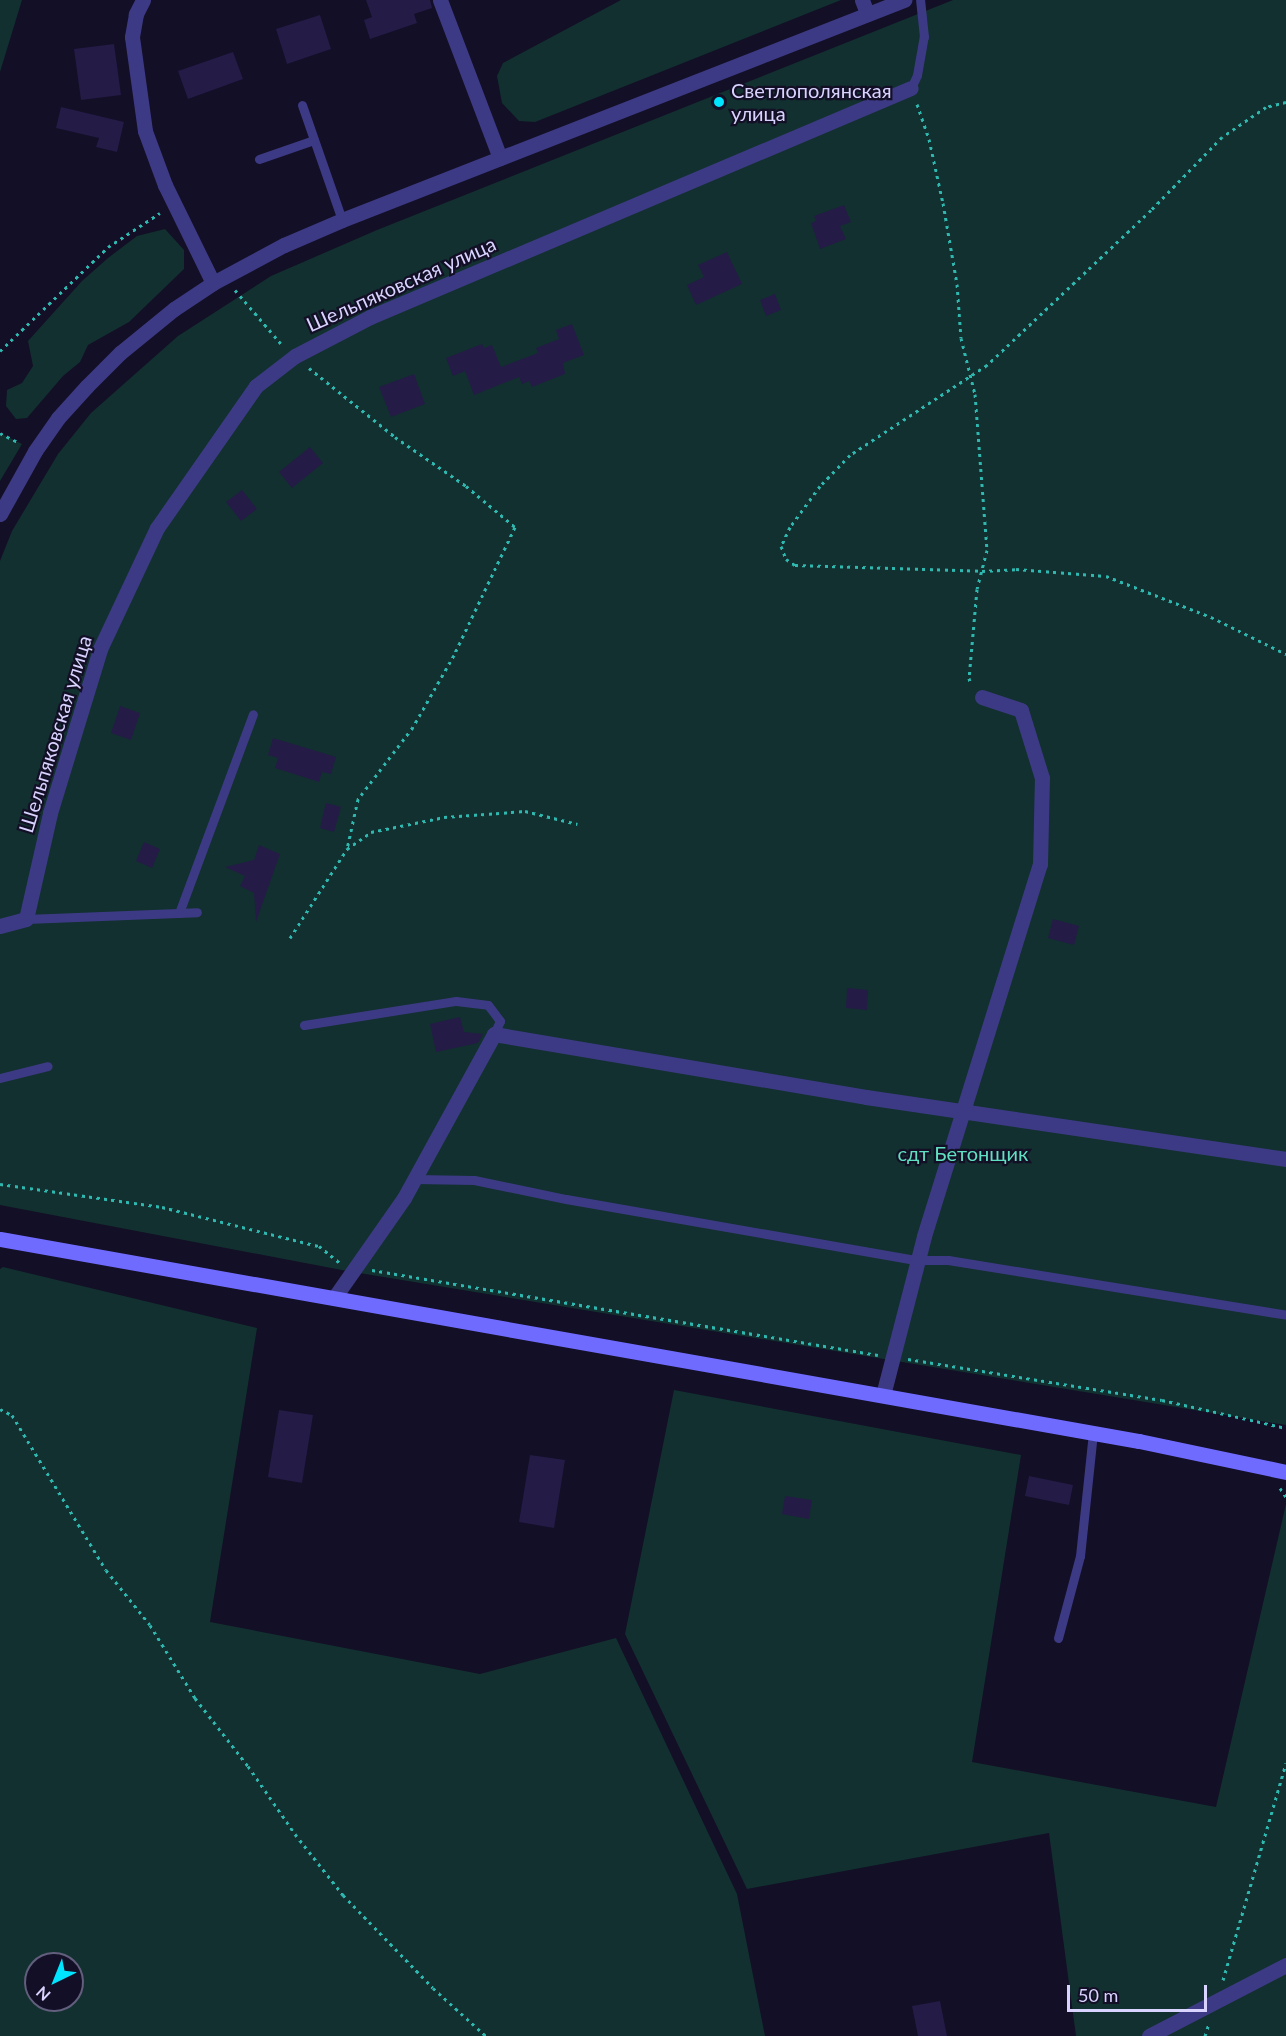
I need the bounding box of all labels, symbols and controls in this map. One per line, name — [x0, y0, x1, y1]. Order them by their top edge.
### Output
place label: Светлополянская улица — [731, 78, 892, 125]
marker: Светлополянская улица — [712, 95, 726, 109]
street label: Шельпяковская улица — [303, 231, 499, 337]
street label: Шельпяковская улица — [14, 633, 96, 835]
park label: сдт Бетонщик — [898, 1141, 1028, 1165]
north arrow — [24, 1952, 84, 2012]
scale bar — [1070, 1973, 1210, 2011]
text: N — [32, 1983, 54, 2005]
text: 50 m — [1078, 1984, 1118, 2006]

